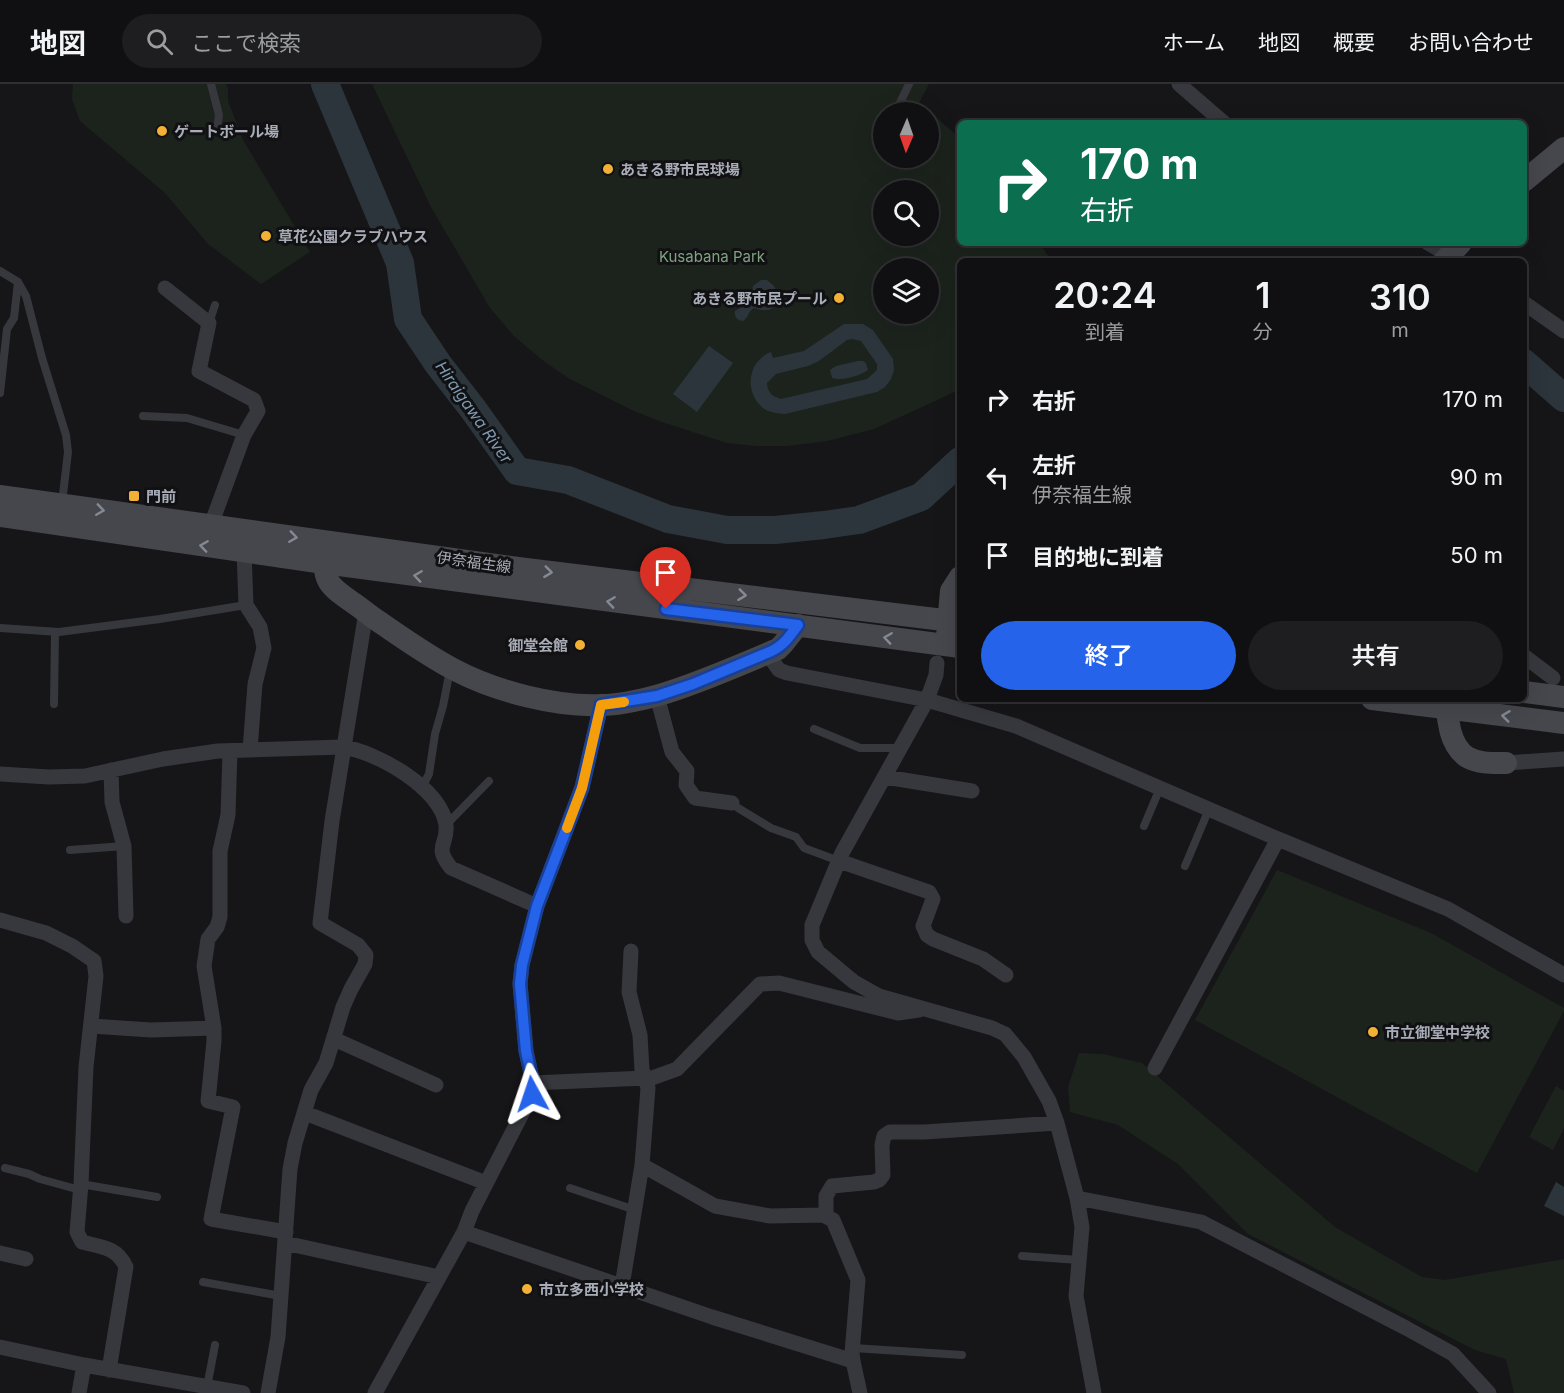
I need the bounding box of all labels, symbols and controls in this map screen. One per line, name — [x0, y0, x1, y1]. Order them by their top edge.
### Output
search box — [122, 14, 542, 68]
icon: search — [143, 25, 176, 58]
text: 地図 — [30, 26, 86, 60]
text: ここで検索 — [191, 30, 301, 56]
text: ホーム — [1163, 30, 1225, 55]
text: 地図 — [1258, 30, 1300, 55]
text: 概要 — [1333, 30, 1375, 55]
text: お問い合わせ — [1408, 30, 1534, 55]
north arrow — [873, 102, 939, 168]
map controls — [873, 102, 939, 324]
place label: ゲートボール場 — [174, 122, 279, 141]
marker: ゲートボール場 — [155, 124, 169, 138]
text: 170 m — [1080, 138, 1198, 189]
icon: right — [981, 144, 1059, 222]
place label: あきる野市民球場 — [620, 160, 740, 179]
marker: あきる野市民球場 — [601, 162, 615, 176]
button: search — [873, 180, 939, 246]
text: 右折 — [1080, 194, 1134, 227]
place label: 草花公園クラブハウス — [278, 227, 428, 246]
marker: 草花公園クラブハウス — [259, 229, 273, 243]
park label: Kusabana Park — [659, 247, 766, 266]
button: layers — [873, 258, 939, 324]
text: 20:24 — [1053, 273, 1157, 317]
text: 1 — [1255, 273, 1270, 317]
text: 310 — [1369, 275, 1431, 319]
place label: あきる野市民プール — [692, 289, 827, 308]
marker: あきる野市民プール — [832, 291, 846, 305]
text: m — [1391, 318, 1409, 342]
text: 到着 — [1085, 320, 1125, 344]
text: 分 — [1253, 320, 1273, 344]
water label: Hiraigawa River — [431, 357, 517, 468]
icon: right — [981, 383, 1014, 416]
text: 170 m — [1443, 386, 1503, 412]
text: 右折 — [1032, 388, 1076, 414]
text: 左折 — [1032, 452, 1076, 478]
icon: left — [981, 461, 1014, 494]
text: 90 m — [1450, 464, 1503, 490]
text: 伊奈福生線 — [1032, 483, 1132, 507]
place label: 門前 — [146, 487, 176, 506]
marker: 門前 — [127, 489, 141, 503]
one-way arrow — [95, 503, 104, 515]
one-way arrow — [288, 531, 297, 543]
icon: arrive — [981, 539, 1014, 572]
one-way arrow — [199, 540, 208, 552]
text: 50 m — [1450, 542, 1503, 568]
text: 目的地に到着 — [1032, 544, 1164, 570]
street label: 伊奈福生線 — [436, 547, 512, 577]
pin — [640, 547, 691, 609]
icon: arrive — [649, 556, 682, 589]
one-way arrow — [544, 565, 553, 578]
one-way arrow — [413, 570, 422, 582]
one-way arrow — [737, 589, 746, 601]
one-way arrow — [606, 596, 615, 608]
button: 終了 — [981, 621, 1236, 690]
button: 共有 — [1248, 621, 1503, 690]
one-way arrow — [883, 632, 892, 644]
place label: 御堂会館 — [508, 636, 568, 655]
marker: 御堂会館 — [573, 638, 587, 652]
one-way arrow — [1501, 710, 1511, 723]
place label: 市立御堂中学校 — [1385, 1023, 1490, 1042]
marker: 市立御堂中学校 — [1366, 1025, 1380, 1039]
position arrow — [500, 1062, 564, 1126]
place label: 市立多西小学校 — [539, 1280, 644, 1299]
marker: 市立多西小学校 — [520, 1282, 534, 1296]

